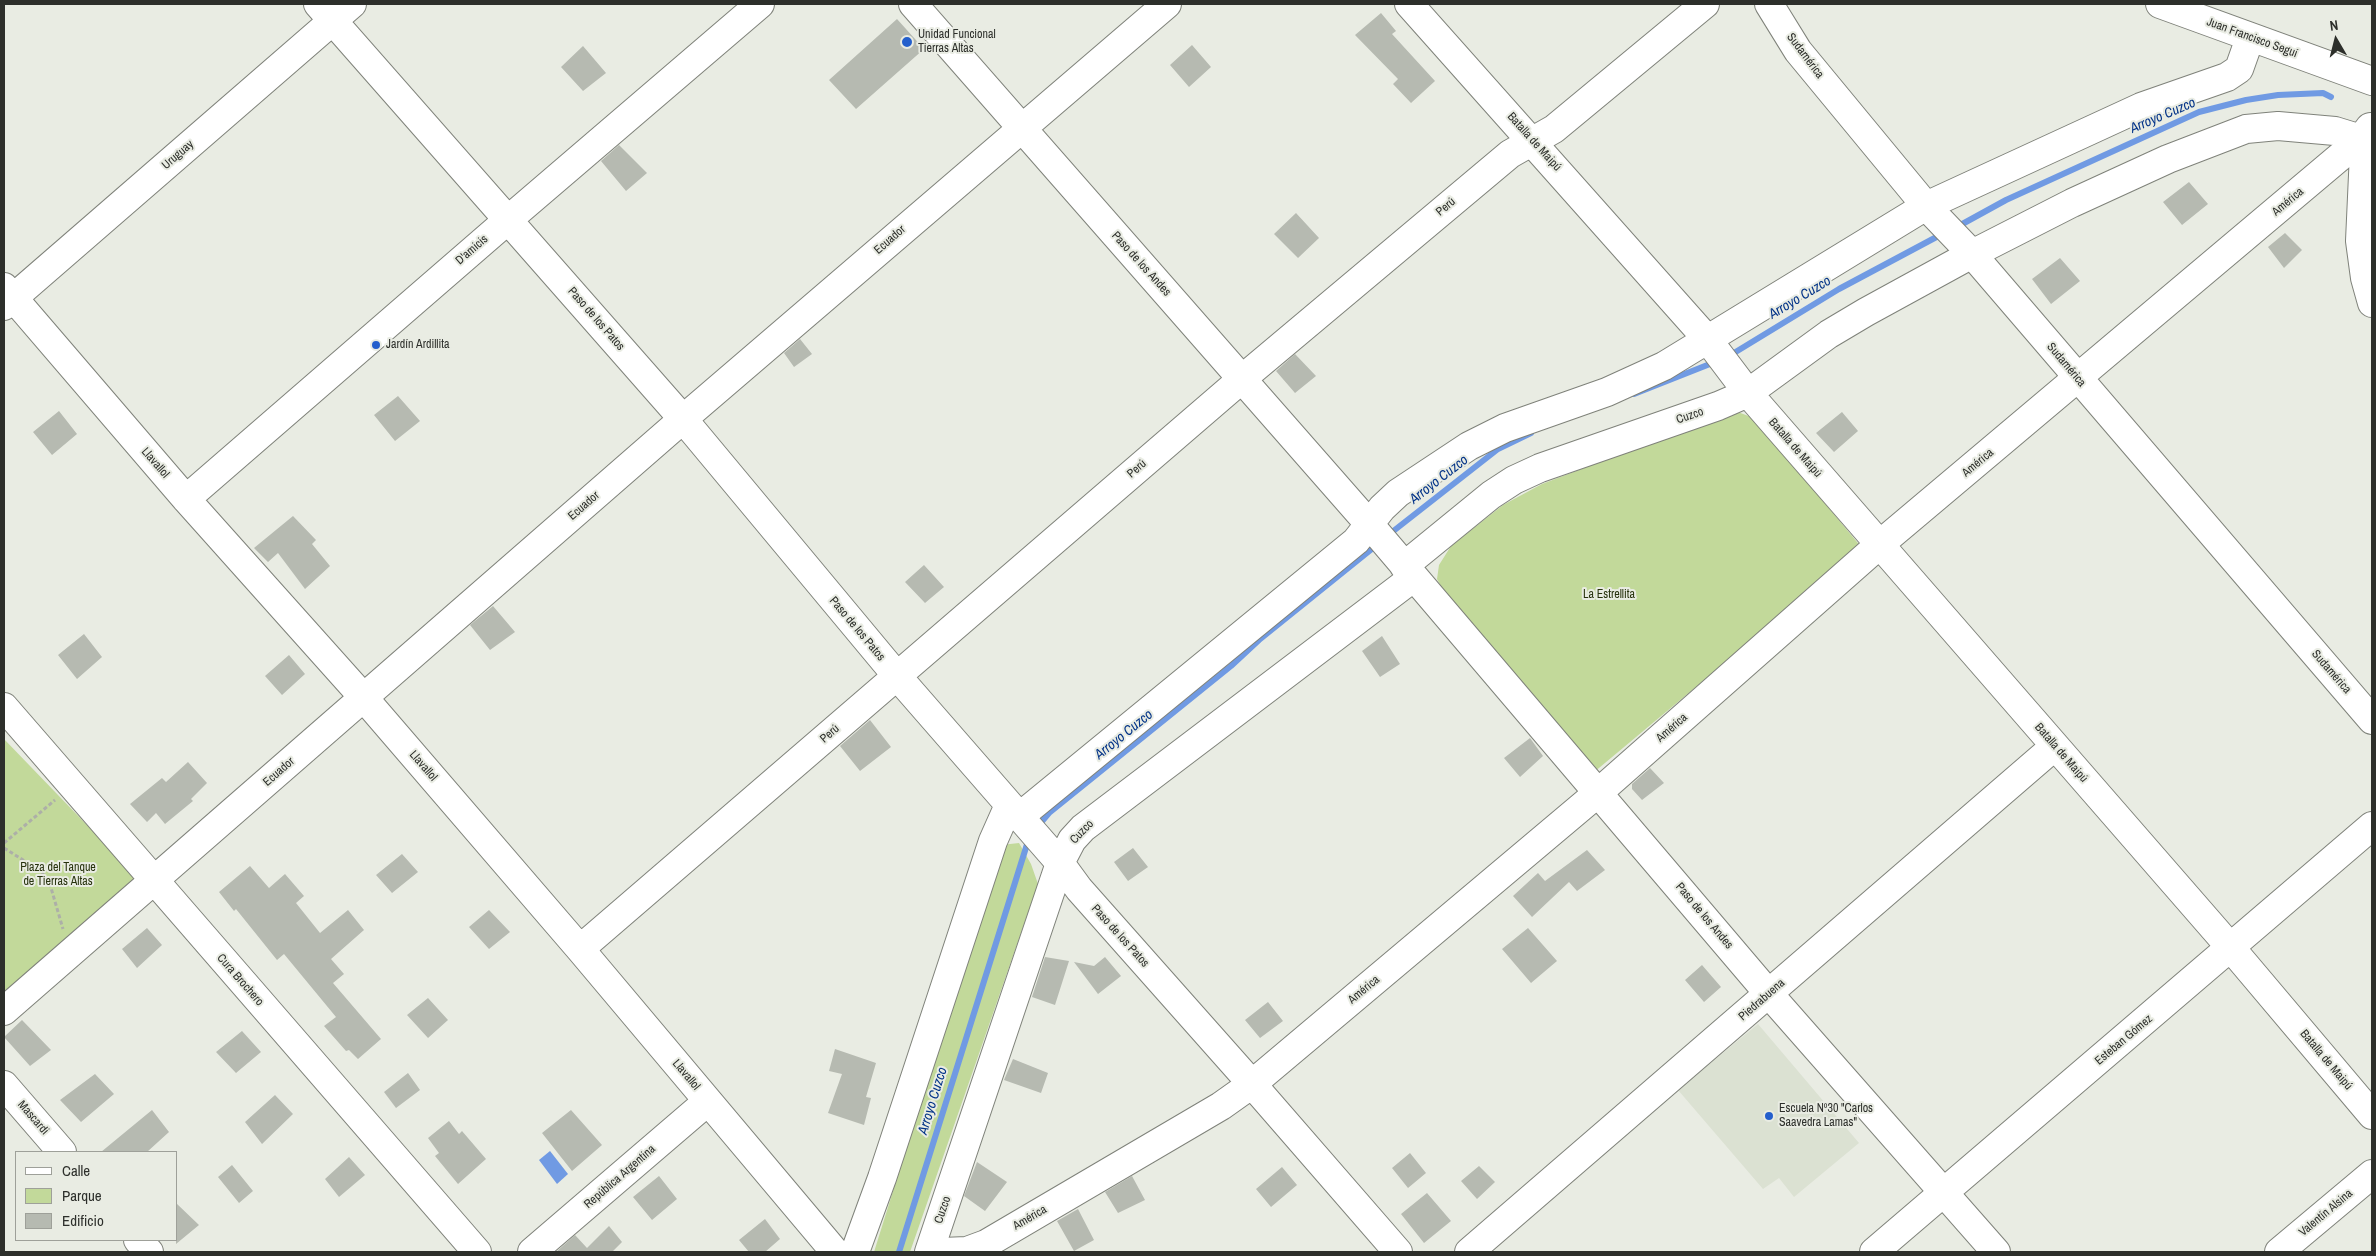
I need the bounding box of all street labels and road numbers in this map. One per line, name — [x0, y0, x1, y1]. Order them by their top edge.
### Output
street label: Juan Francisco Seguí — [2205, 15, 2299, 61]
street label: Sudamérica — [1783, 30, 1827, 82]
street label: Batalla de Maipú — [1504, 110, 1564, 174]
street label: Uruguay — [159, 137, 197, 173]
street label: América — [2269, 185, 2307, 219]
street label: Perú — [1433, 195, 1459, 219]
street label: Ecuador — [871, 223, 909, 257]
street label: Paso de los Andes — [1108, 229, 1174, 299]
street label: D'amicis — [453, 232, 491, 268]
street label: Paso de los Patos — [565, 284, 627, 354]
street label: Sudamérica — [2043, 340, 2089, 390]
street label: Cuzco — [1674, 405, 1706, 427]
street label: Batalla de Maipú — [1765, 415, 1825, 481]
street label: Llavallol — [138, 445, 172, 481]
street label: América — [1959, 446, 1997, 480]
street label: Perú — [1124, 457, 1150, 481]
street label: Ecuador — [565, 489, 603, 523]
street label: Paso de los Patos — [826, 594, 888, 664]
street label: Sudamérica — [2308, 647, 2354, 697]
street label: América — [1653, 711, 1691, 745]
street label: Batalla de Maipú — [2031, 720, 2091, 786]
street label: Perú — [817, 722, 843, 746]
street label: Llavallol — [406, 748, 440, 784]
street label: Ecuador — [260, 755, 298, 789]
street label: Cuzco — [1067, 817, 1097, 847]
street label: Paso de los Andes — [1672, 880, 1736, 952]
street label: Paso de los Patos — [1088, 902, 1152, 970]
street label: Cura Brochero — [214, 951, 266, 1009]
street label: América — [1345, 973, 1383, 1007]
street label: Piedrabuena — [1736, 976, 1788, 1024]
street label: Esteban Gómez — [2092, 1012, 2156, 1068]
street label: Batalla de Maipú — [2297, 1027, 2355, 1093]
street label: Llavallol — [669, 1057, 703, 1093]
street label: Mascardi — [14, 1098, 52, 1138]
street label: República Argentina — [581, 1142, 659, 1212]
street label: Valentín Alsina — [2296, 1186, 2356, 1240]
street label: Cuzco — [932, 1194, 954, 1226]
street label: América — [1011, 1203, 1049, 1233]

